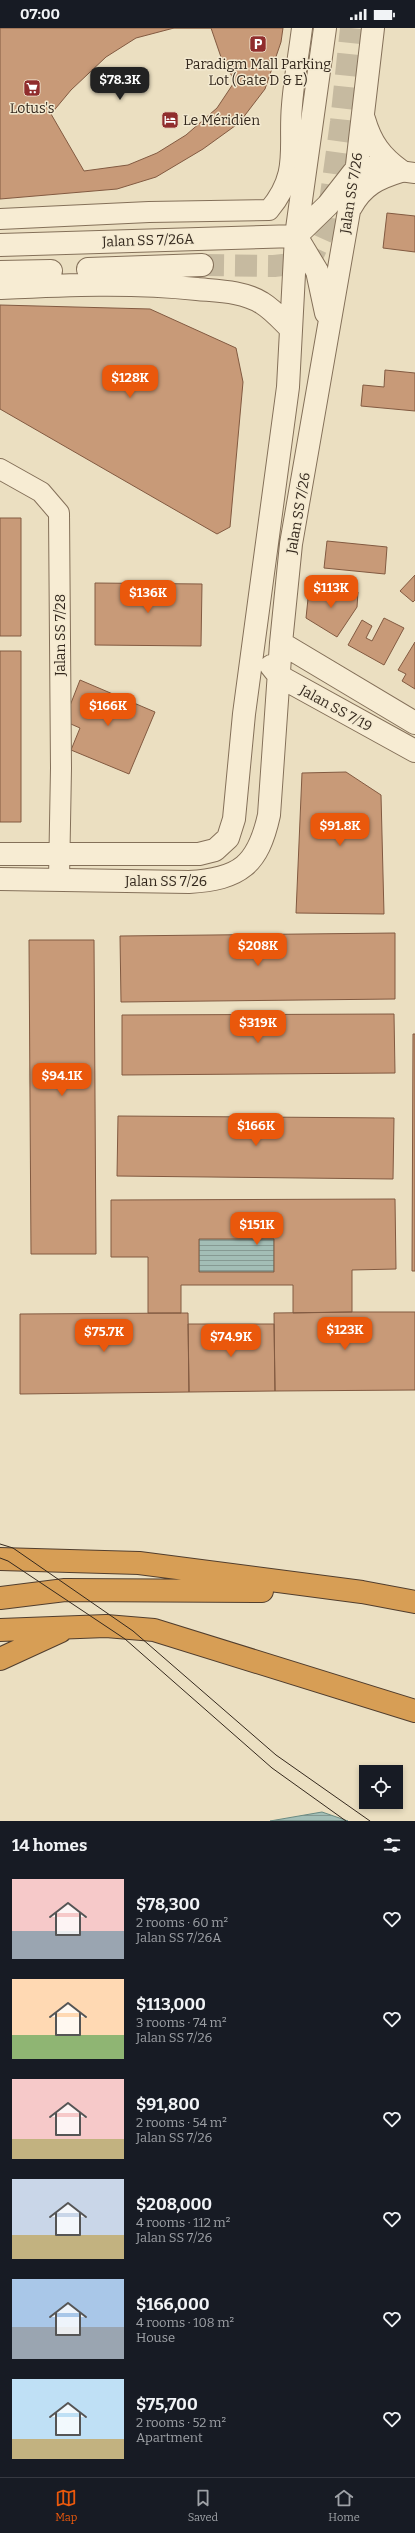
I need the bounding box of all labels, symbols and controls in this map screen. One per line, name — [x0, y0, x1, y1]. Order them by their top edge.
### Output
text: 07:00 — [20, 5, 60, 23]
parking icon: Paradigm Mall Parking Lot (Gate D & E) — [248, 34, 268, 54]
place label: Paradigm Mall Parking Lot (Gate D & E) — [185, 56, 331, 89]
pin: $78.3K — [87, 67, 153, 101]
text: $78.3K — [99, 72, 141, 87]
supermarket icon: Lotus's — [22, 78, 42, 98]
place label: Lotus's — [10, 100, 54, 117]
hotel icon: Le Méridien — [160, 110, 180, 130]
place label: Le Méridien — [183, 112, 260, 129]
street label: Jalan SS 7/26 — [337, 151, 366, 236]
street label: Jalan SS 7/26A — [101, 230, 194, 251]
pin: $128K — [102, 365, 158, 399]
text: $128K — [111, 370, 149, 385]
street label: Jalan SS 7/26 — [283, 471, 314, 556]
pin: $113K — [303, 575, 359, 609]
pin: $136K — [120, 580, 176, 614]
text: $113K — [313, 580, 349, 595]
text: $136K — [129, 585, 167, 600]
street label: Jalan SS 7/28 — [52, 594, 69, 677]
street label: Jalan SS 7/19 — [296, 681, 375, 735]
pin: $166K — [80, 693, 136, 727]
text: $166K — [89, 698, 127, 713]
pin: $91.8K — [307, 813, 373, 847]
text: $91.8K — [319, 818, 361, 833]
street label: Jalan SS 7/26 — [124, 873, 207, 890]
pin: $208K — [230, 933, 286, 967]
text: $208K — [238, 938, 278, 953]
pin: $319K — [230, 1010, 286, 1044]
text: $319K — [239, 1015, 277, 1030]
pin: $94.1K — [29, 1063, 95, 1097]
text: $94.1K — [41, 1068, 83, 1083]
pin: $166K — [228, 1113, 284, 1147]
text: $166K — [237, 1118, 275, 1133]
pin: $151K — [229, 1212, 285, 1246]
text: $151K — [239, 1217, 275, 1232]
pin: $123K — [317, 1317, 373, 1351]
pin: $75.7K — [71, 1319, 137, 1353]
text: $123K — [326, 1322, 364, 1337]
text: $75.7K — [84, 1324, 124, 1339]
pin: $74.9K — [198, 1324, 264, 1358]
text: $74.9K — [210, 1329, 252, 1344]
map controls — [359, 1765, 403, 1809]
button: locate — [359, 1765, 403, 1809]
icon: filters — [381, 1834, 403, 1856]
text: 14 homes — [12, 1835, 87, 1856]
text: $78,300 — [136, 1894, 200, 1915]
icon: home — [44, 1895, 92, 1943]
icon: heart — [381, 1908, 403, 1930]
text: 2 rooms · 60 m² — [136, 1915, 228, 1930]
text: Jalan SS 7/26A — [136, 1930, 221, 1945]
text: $113,000 — [136, 1994, 206, 2015]
icon: home — [44, 1995, 92, 2043]
icon: heart — [381, 2008, 403, 2030]
text: 3 rooms · 74 m² — [136, 2015, 227, 2030]
text: Jalan SS 7/26 — [136, 2030, 212, 2045]
text: $91,800 — [136, 2094, 200, 2115]
icon: home — [44, 2095, 92, 2143]
icon: heart — [381, 2108, 403, 2130]
text: 2 rooms · 54 m² — [136, 2115, 227, 2130]
text: Jalan SS 7/26 — [136, 2130, 212, 2145]
text: $208,000 — [136, 2194, 212, 2215]
icon: home — [44, 2195, 92, 2243]
icon: heart — [381, 2208, 403, 2230]
text: 4 rooms · 112 m² — [136, 2215, 230, 2230]
text: Jalan SS 7/26 — [136, 2230, 212, 2245]
text: $166,000 — [136, 2294, 209, 2315]
icon: home — [44, 2295, 92, 2343]
icon: heart — [381, 2308, 403, 2330]
text: 4 rooms · 108 m² — [136, 2315, 234, 2330]
text: House — [136, 2330, 175, 2345]
text: $75,700 — [136, 2394, 198, 2415]
icon: home — [44, 2395, 92, 2443]
icon: heart — [381, 2408, 403, 2430]
text: 2 rooms · 52 m² — [136, 2415, 226, 2430]
text: Apartment — [136, 2430, 203, 2445]
tab: Map — [55, 2487, 77, 2524]
tab: Saved — [188, 2487, 218, 2524]
tab: Home — [328, 2487, 360, 2524]

